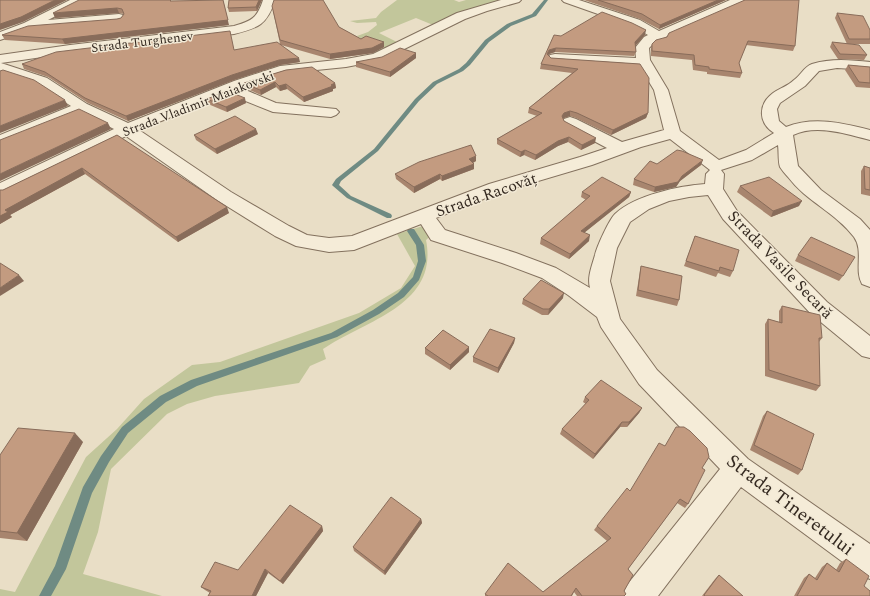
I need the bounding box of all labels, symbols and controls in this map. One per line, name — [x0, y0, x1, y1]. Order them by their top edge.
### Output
street label: Strada Turghenev — [90, 26, 195, 58]
street label: Strada Vladimir Maiakovski — [120, 66, 277, 142]
street label: Strada Racovăț — [432, 166, 540, 223]
street label: Strada Vasile Secară — [722, 205, 839, 325]
street label: Strada Tineretului — [720, 447, 860, 563]

